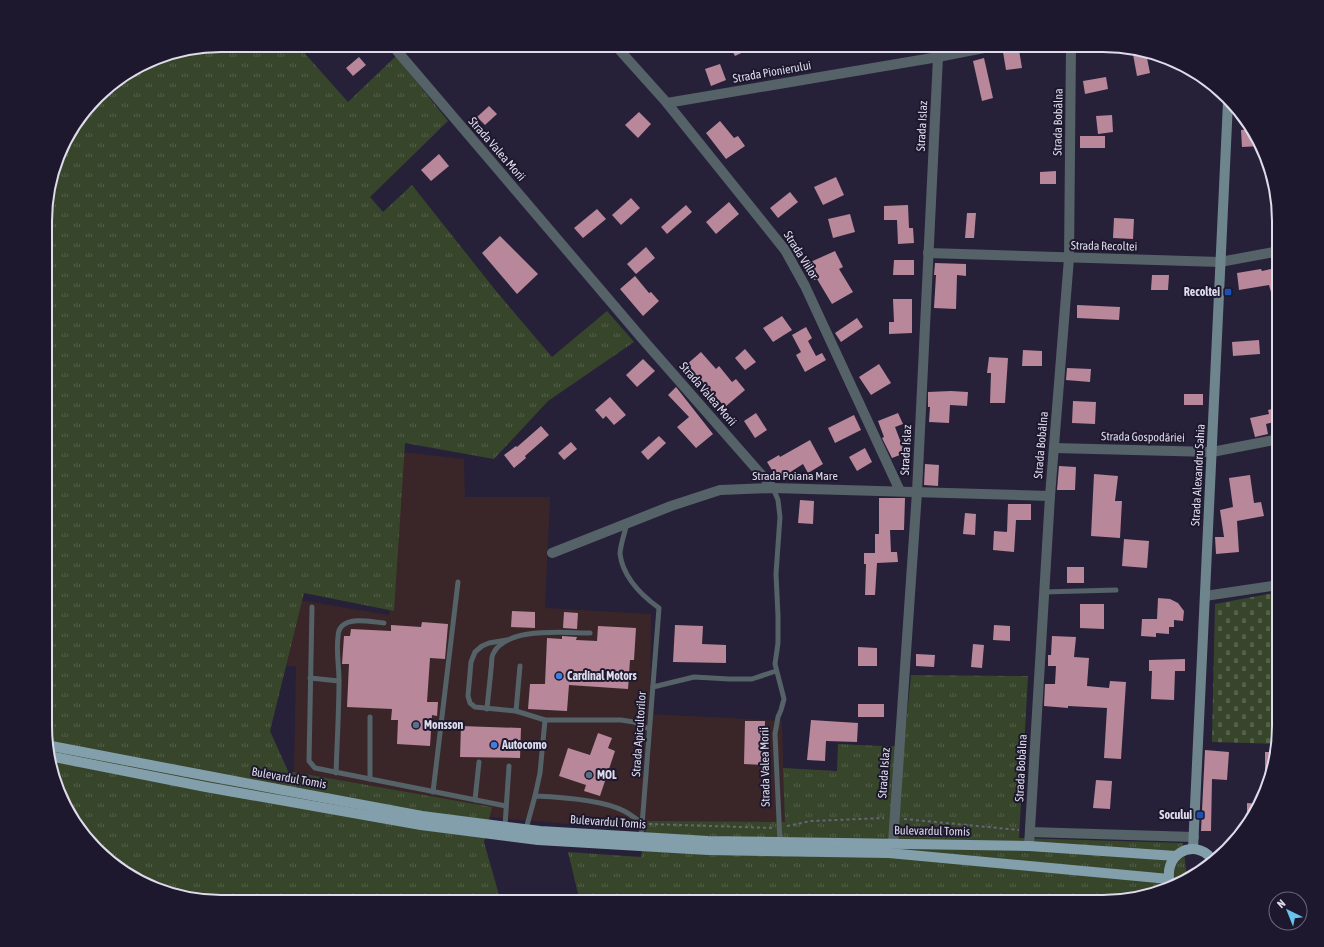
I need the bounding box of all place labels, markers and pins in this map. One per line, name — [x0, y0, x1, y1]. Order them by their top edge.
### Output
place label: Recoltei — [1184, 285, 1220, 299]
marker: Recoltei — [1223, 287, 1233, 297]
place label: Cardinal Motors — [567, 669, 637, 683]
marker: Cardinal Motors — [554, 671, 564, 681]
place label: Monsson — [424, 718, 464, 732]
marker: Monsson — [411, 720, 421, 730]
place label: Autocomo — [501, 738, 547, 752]
marker: Autocomo — [489, 740, 499, 750]
place label: MOL — [597, 768, 617, 782]
marker: MOL — [584, 770, 594, 780]
place label: Socului — [1159, 808, 1192, 822]
marker: Socului — [1195, 810, 1205, 820]

